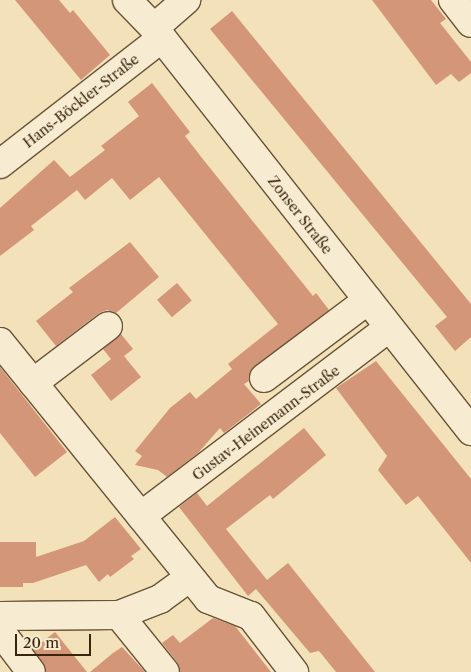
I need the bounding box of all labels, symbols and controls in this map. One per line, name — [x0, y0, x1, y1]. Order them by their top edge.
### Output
street label: Hans-Böckler-Straße — [20, 51, 142, 151]
street label: Zonser Straße — [264, 173, 336, 257]
street label: Gustav-Heinemann-Straße — [189, 362, 343, 484]
scale bar — [18, 624, 94, 656]
text: 20 m — [23, 633, 59, 652]

